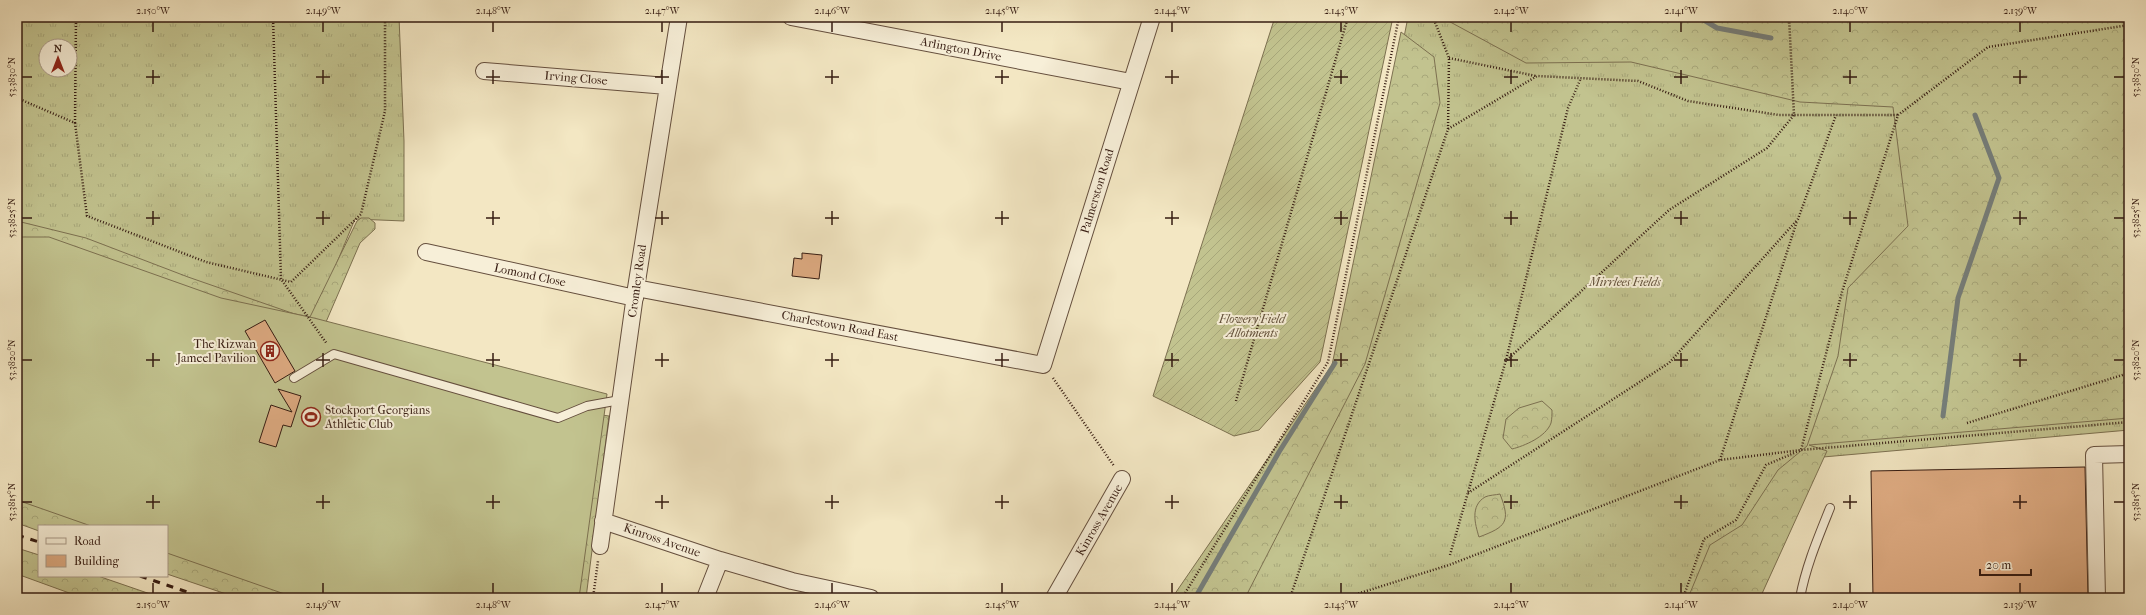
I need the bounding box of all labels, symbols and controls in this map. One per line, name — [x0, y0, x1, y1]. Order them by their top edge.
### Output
text: 2.150°W — [136, 5, 171, 17]
text: 2.149°W — [305, 5, 342, 17]
text: 2.148°W — [475, 5, 512, 17]
text: 2.147°W — [645, 5, 680, 17]
text: 2.146°W — [814, 5, 851, 17]
text: 2.145°W — [985, 5, 1020, 17]
text: 2.144°W — [1154, 5, 1191, 17]
text: 2.143°W — [1324, 5, 1359, 17]
text: 2.142°W — [1493, 5, 1530, 17]
text: 2.141°W — [1664, 5, 1699, 17]
text: 2.140°W — [1832, 5, 1869, 17]
text: 2.139°W — [2003, 5, 2038, 17]
street label: Arlington Drive — [918, 34, 1003, 64]
north arrow — [38, 38, 78, 78]
text: N — [54, 42, 63, 55]
text: 53.3830°N — [6, 56, 18, 97]
text: 53.3830°N — [2130, 56, 2142, 97]
street label: Irving Close — [544, 68, 608, 88]
street label: Palmerston Road — [1077, 146, 1117, 235]
text: 53.3825°N — [6, 198, 18, 238]
text: 53.3825°N — [2130, 198, 2142, 238]
street label: Cromley Road — [625, 243, 649, 318]
street label: Lomond Close — [493, 261, 567, 289]
park label: Mirrlees Fields — [1588, 275, 1661, 289]
street label: Charlestown Road East — [781, 308, 900, 344]
park label: Flowery Field Allotments — [1218, 312, 1287, 340]
place label: The Rizwan Jameel Pavilion — [176, 337, 256, 365]
text: 53.3820°N — [6, 339, 18, 381]
text: 53.3820°N — [2130, 339, 2142, 381]
building icon: The Rizwan Jameel Pavilion — [259, 340, 281, 362]
place label: Stockport Georgians Athletic Club — [324, 403, 431, 431]
sports icon: Stockport Georgians Athletic Club — [300, 406, 322, 428]
text: 53.3815°N — [6, 482, 18, 521]
street label: Kinross Avenue — [1073, 482, 1125, 558]
text: 53.3815°N — [2130, 482, 2142, 521]
street label: Kinross Avenue — [622, 520, 702, 560]
legend — [38, 525, 168, 577]
text: Road — [74, 534, 101, 548]
scale bar — [1980, 551, 2031, 577]
text: Building — [74, 554, 119, 568]
text: 20 m — [1986, 558, 2011, 572]
text: 2.150°W — [136, 599, 171, 611]
text: 2.149°W — [305, 599, 342, 611]
text: 2.148°W — [475, 599, 512, 611]
text: 2.147°W — [645, 599, 680, 611]
text: 2.146°W — [814, 599, 851, 611]
text: 2.145°W — [985, 599, 1020, 611]
text: 2.144°W — [1154, 599, 1191, 611]
text: 2.143°W — [1324, 599, 1359, 611]
text: 2.142°W — [1493, 599, 1530, 611]
text: 2.141°W — [1664, 599, 1699, 611]
text: 2.140°W — [1832, 599, 1869, 611]
text: 2.139°W — [2003, 599, 2038, 611]

